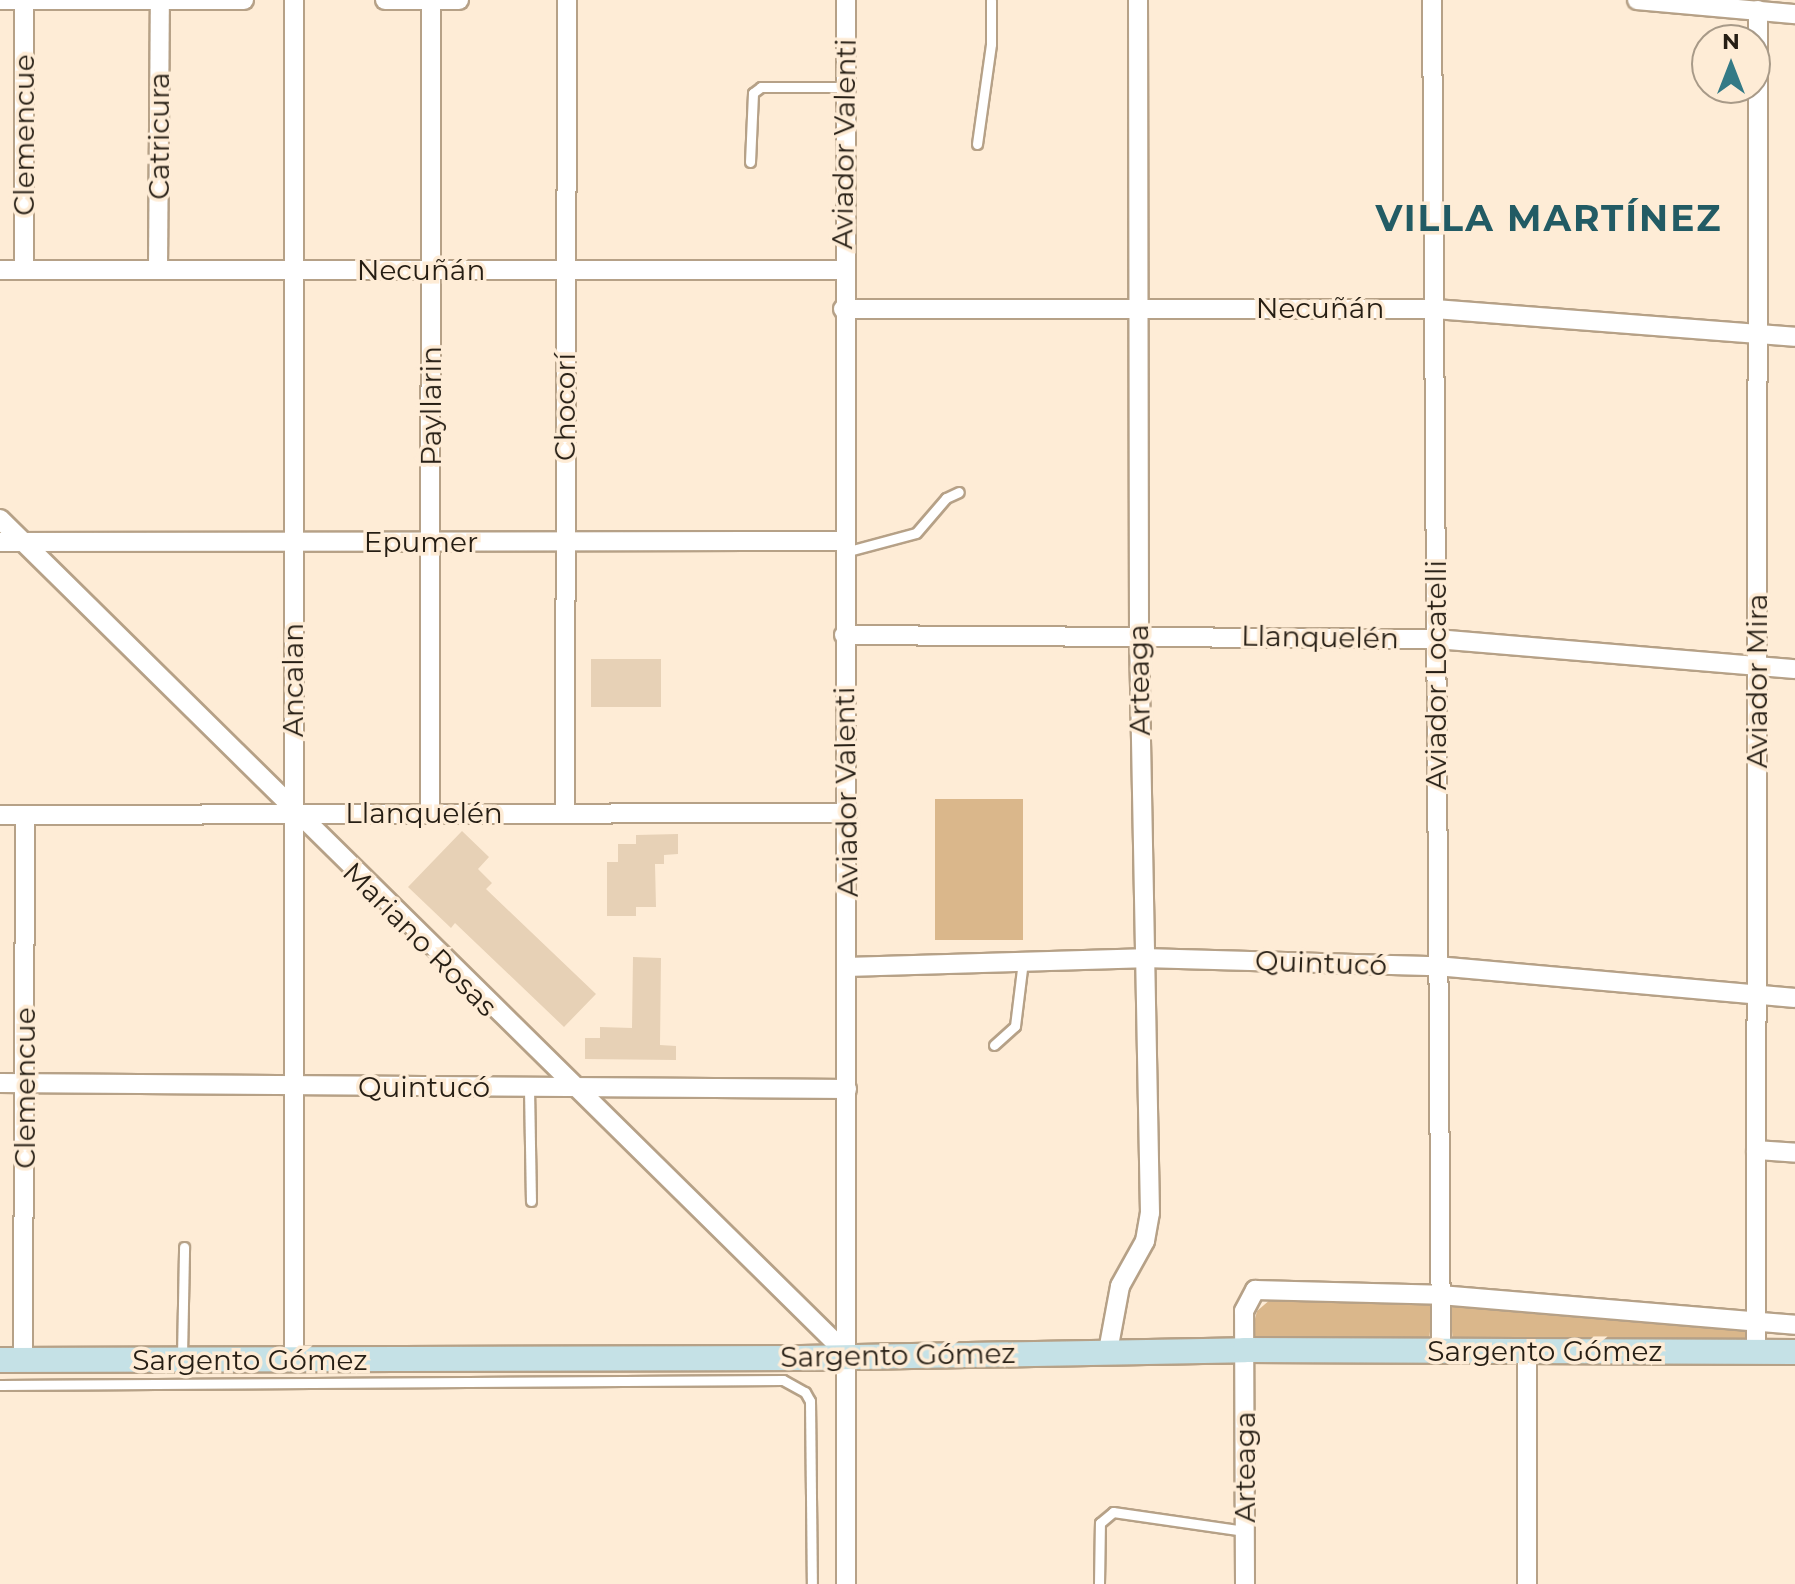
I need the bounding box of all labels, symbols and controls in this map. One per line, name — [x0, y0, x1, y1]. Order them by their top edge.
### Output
north arrow — [1691, 24, 1771, 104]
text: N — [1722, 28, 1740, 55]
street label: Aviador Valenti — [825, 38, 863, 250]
street label: Clemencue — [7, 54, 41, 216]
street label: Catricura — [142, 72, 176, 200]
district label: VILLA MARTÍNEZ — [1375, 197, 1723, 241]
street label: Necuñán — [357, 253, 485, 287]
street label: Necuñán — [1256, 291, 1384, 325]
street label: Payllarin — [414, 346, 448, 466]
street label: Chocorí — [548, 353, 582, 461]
street label: Epumer — [364, 525, 478, 559]
street label: Aviador Locatelli — [1419, 560, 1453, 790]
street label: Aviador Mira — [1740, 594, 1774, 768]
street label: Llanquelén — [1241, 619, 1399, 655]
street label: Ancalan — [276, 623, 310, 737]
street label: Arteaga — [1121, 624, 1157, 736]
street label: Aviador Valenti — [827, 686, 865, 898]
street label: Llanquelén — [345, 796, 503, 830]
street label: Mariano Rosas — [336, 855, 504, 1023]
street label: Quintucó — [1254, 944, 1388, 982]
street label: Clemencue — [8, 1007, 42, 1169]
street label: Quintucó — [358, 1070, 490, 1104]
street label: Sargento Gómez — [1427, 1334, 1663, 1368]
street label: Sargento Gómez — [780, 1336, 1016, 1374]
street label: Sargento Gómez — [132, 1343, 368, 1377]
street label: Arteaga — [1228, 1411, 1262, 1523]

